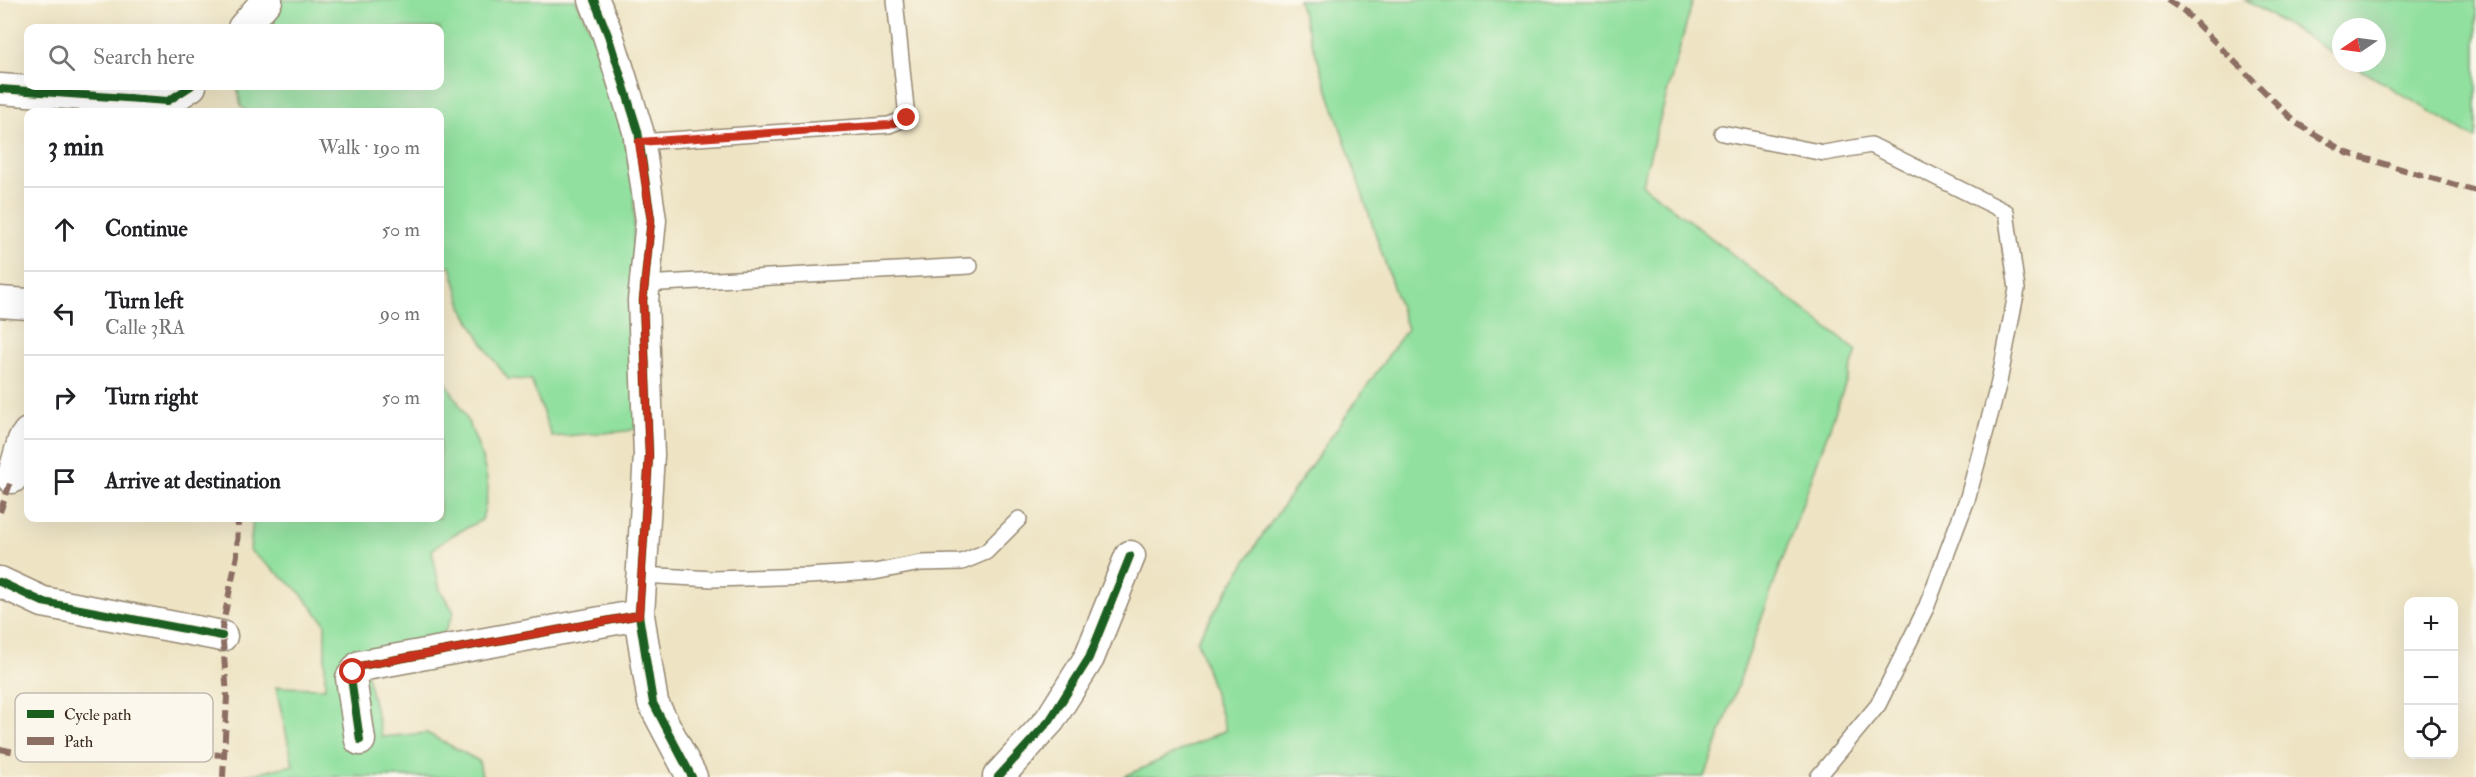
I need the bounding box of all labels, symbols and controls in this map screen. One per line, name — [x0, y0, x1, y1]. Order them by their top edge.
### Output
north arrow — [2332, 18, 2386, 72]
search box — [24, 24, 444, 90]
icon: search — [45, 41, 78, 74]
text: Search here — [93, 43, 195, 71]
route end — [893, 104, 919, 130]
text: 3 min — [48, 131, 104, 163]
text: Walk · 190 m — [319, 135, 420, 160]
icon: ahead — [48, 213, 81, 246]
text: Continue — [105, 215, 188, 243]
text: 50 m — [381, 217, 420, 242]
text: Turn left — [105, 287, 184, 315]
icon: left — [48, 297, 81, 330]
text: 90 m — [380, 301, 420, 326]
text: Calle 3RA — [105, 315, 185, 340]
icon: right — [48, 381, 81, 414]
text: Turn right — [105, 383, 198, 411]
text: 50 m — [381, 385, 420, 410]
icon: arrive — [48, 465, 81, 498]
text: Arrive at destination — [105, 467, 281, 495]
map controls — [2404, 597, 2458, 759]
button: + — [2404, 597, 2458, 651]
button: − — [2404, 651, 2458, 705]
route start — [339, 658, 365, 684]
legend — [15, 693, 213, 762]
text: Cycle path — [64, 705, 132, 726]
button: locate — [2404, 705, 2458, 759]
text: Path — [64, 732, 94, 752]

